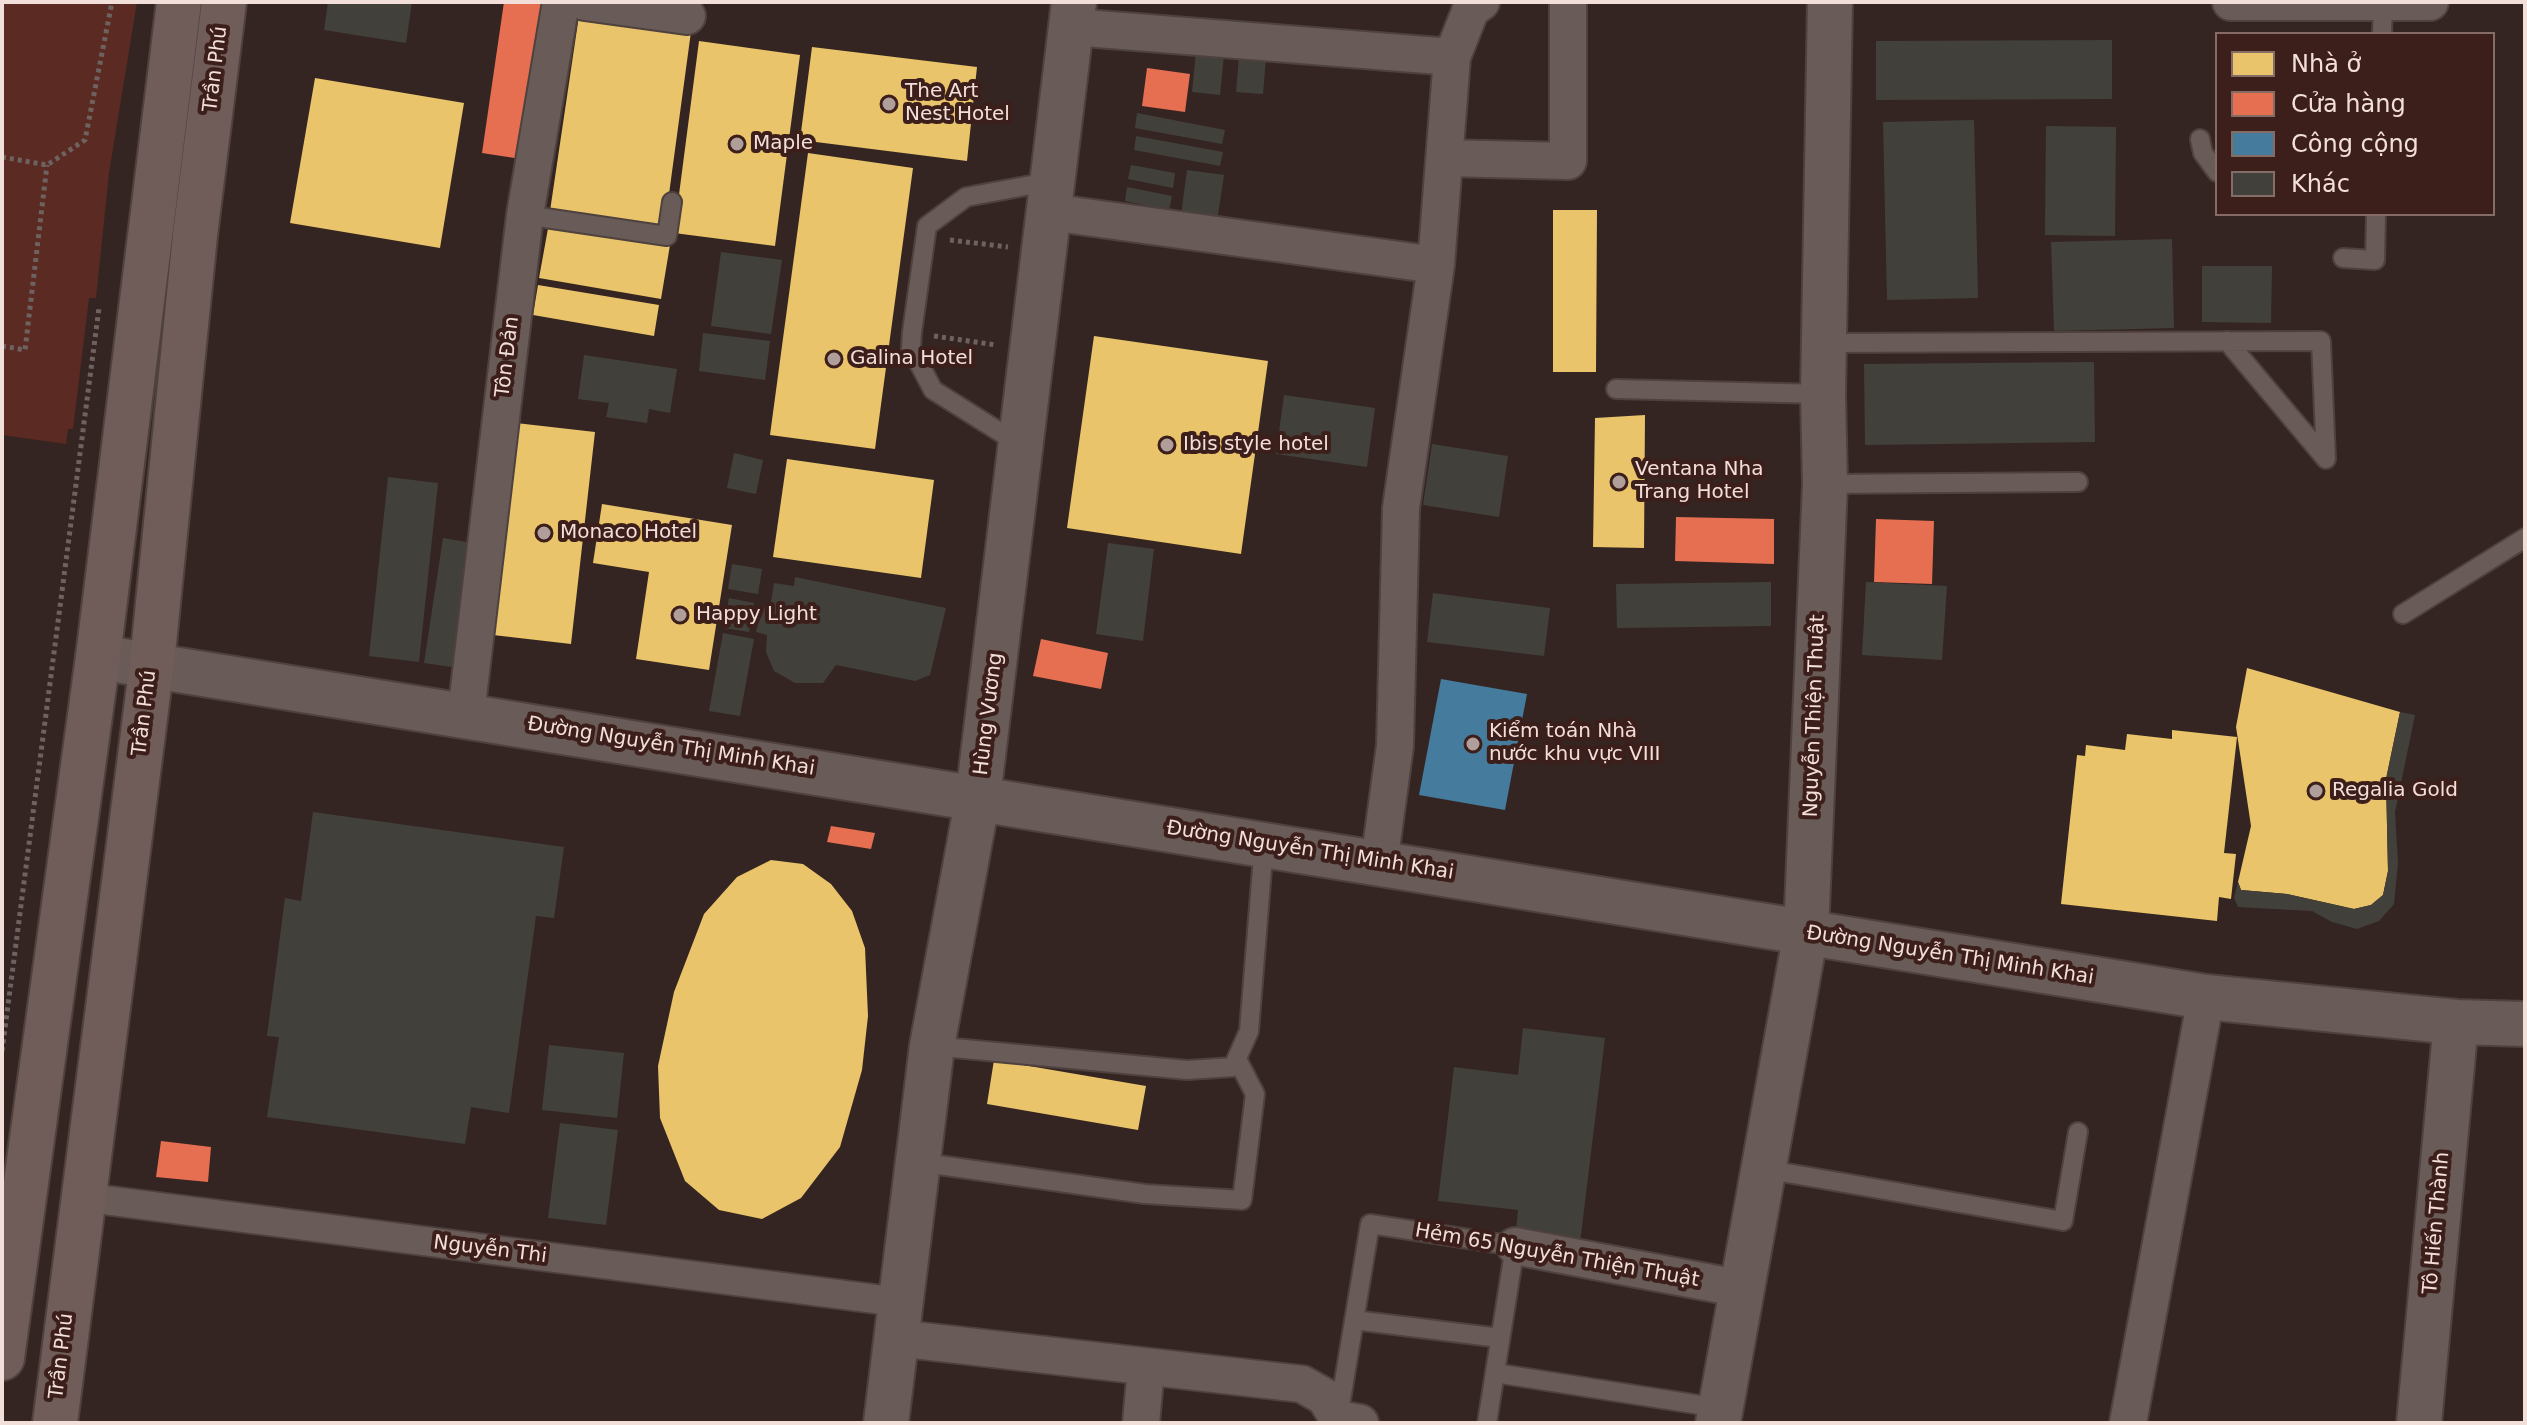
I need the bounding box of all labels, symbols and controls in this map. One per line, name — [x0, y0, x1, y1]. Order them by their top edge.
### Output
street label: Trần Phú — [199, 25, 233, 113]
legend — [2215, 32, 2495, 216]
text: Nhà ở — [2291, 50, 2361, 78]
place label: The Art Nest Hotel — [905, 80, 1010, 127]
text: Cửa hàng — [2291, 90, 2406, 118]
marker: The Art Nest Hotel — [880, 95, 898, 113]
text: Công cộng — [2291, 130, 2419, 158]
place label: Maple — [753, 132, 813, 156]
marker: Maple — [728, 135, 746, 153]
text: Khác — [2291, 170, 2350, 198]
street label: Tôn Đản — [491, 315, 525, 399]
place label: Galina Hotel — [850, 347, 973, 371]
marker: Galina Hotel — [825, 350, 843, 368]
place label: Ibis style hotel — [1183, 433, 1329, 457]
marker: Ibis style hotel — [1158, 436, 1176, 454]
place label: Ventana Nha Trang Hotel — [1635, 458, 1763, 505]
marker: Ventana Nha Trang Hotel — [1610, 473, 1628, 491]
place label: Monaco Hotel — [560, 521, 697, 545]
marker: Monaco Hotel — [535, 524, 553, 542]
place label: Happy Light — [696, 603, 817, 627]
marker: Happy Light — [671, 606, 689, 624]
street label: Nguyễn Thiện Thuật — [1799, 614, 1831, 818]
street label: Hùng Vương — [970, 651, 1008, 777]
street label: Trần Phú — [128, 669, 162, 757]
street label: Đường Nguyễn Thị Minh Khai — [526, 712, 816, 782]
place label: Kiểm toán Nhà nước khu vực VIII — [1489, 720, 1660, 767]
marker: Kiểm toán Nhà nước khu vực VIII — [1464, 735, 1482, 753]
place label: Regalia Gold — [2332, 779, 2458, 803]
marker: Regalia Gold — [2307, 782, 2325, 800]
street label: Đường Nguyễn Thị Minh Khai — [1165, 816, 1455, 886]
street label: Đường Nguyễn Thị Minh Khai — [1805, 921, 2095, 991]
street label: Tô Hiến Thành — [2419, 1151, 2455, 1295]
street label: Hẻm 65 Nguyễn Thiện Thuật — [1413, 1219, 1701, 1293]
street label: Nguyễn Thi — [432, 1231, 548, 1269]
street label: Trần Phú — [45, 1312, 79, 1400]

